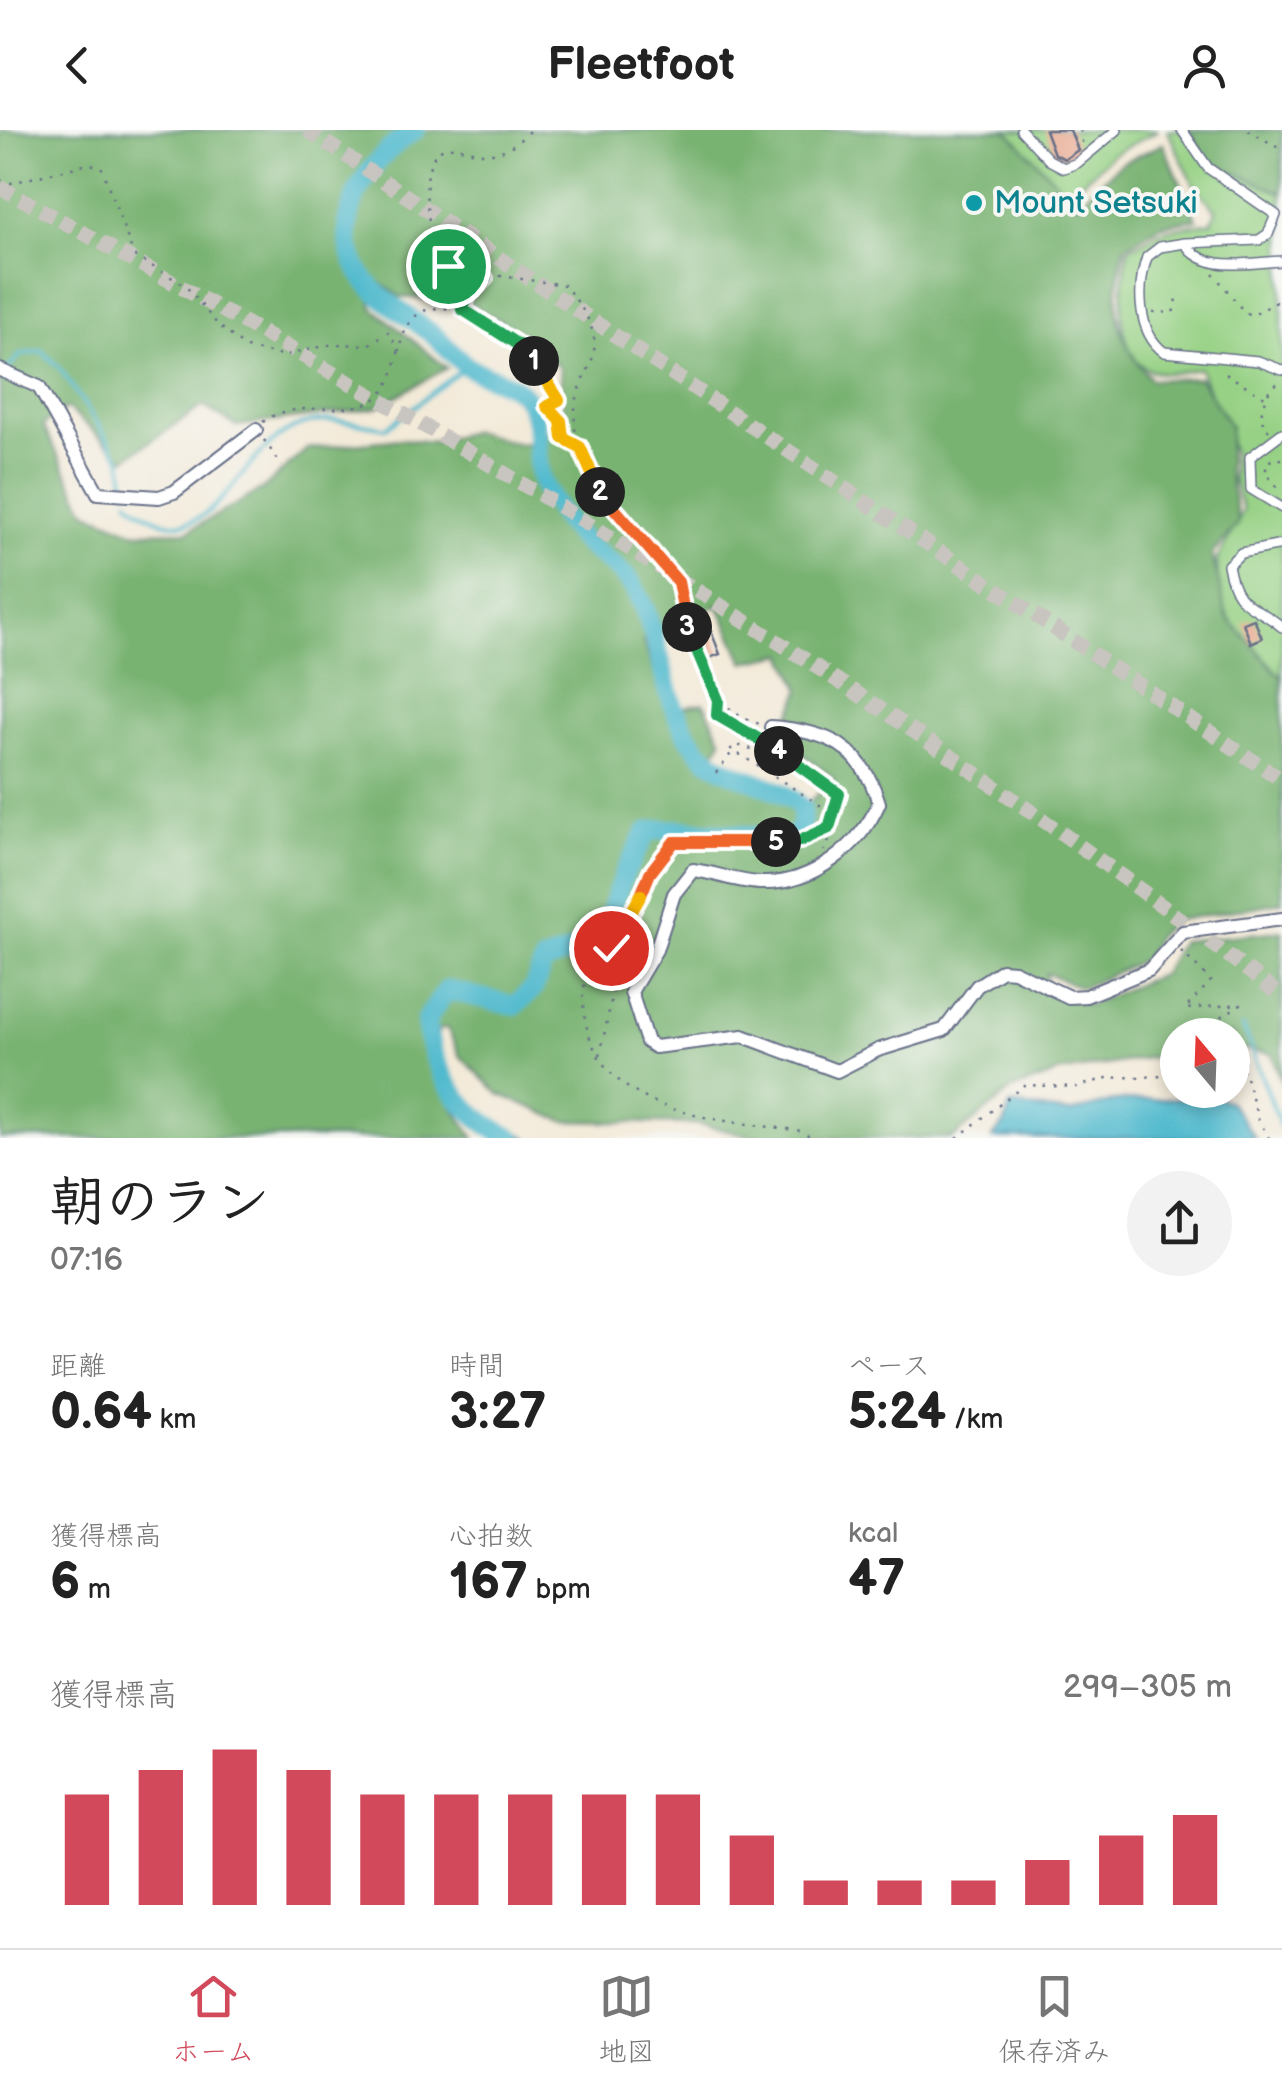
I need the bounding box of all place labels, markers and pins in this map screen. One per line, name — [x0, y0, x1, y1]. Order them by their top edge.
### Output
place label: Mount Setsuki — [994, 184, 1198, 223]
marker: Mount Setsuki — [963, 192, 985, 214]
pin — [406, 224, 491, 309]
pin: 1 — [509, 336, 559, 386]
pin: 2 — [575, 467, 625, 517]
pin: 3 — [662, 602, 712, 652]
pin: 4 — [754, 726, 804, 776]
pin: 5 — [751, 817, 801, 867]
pin — [569, 906, 654, 991]

